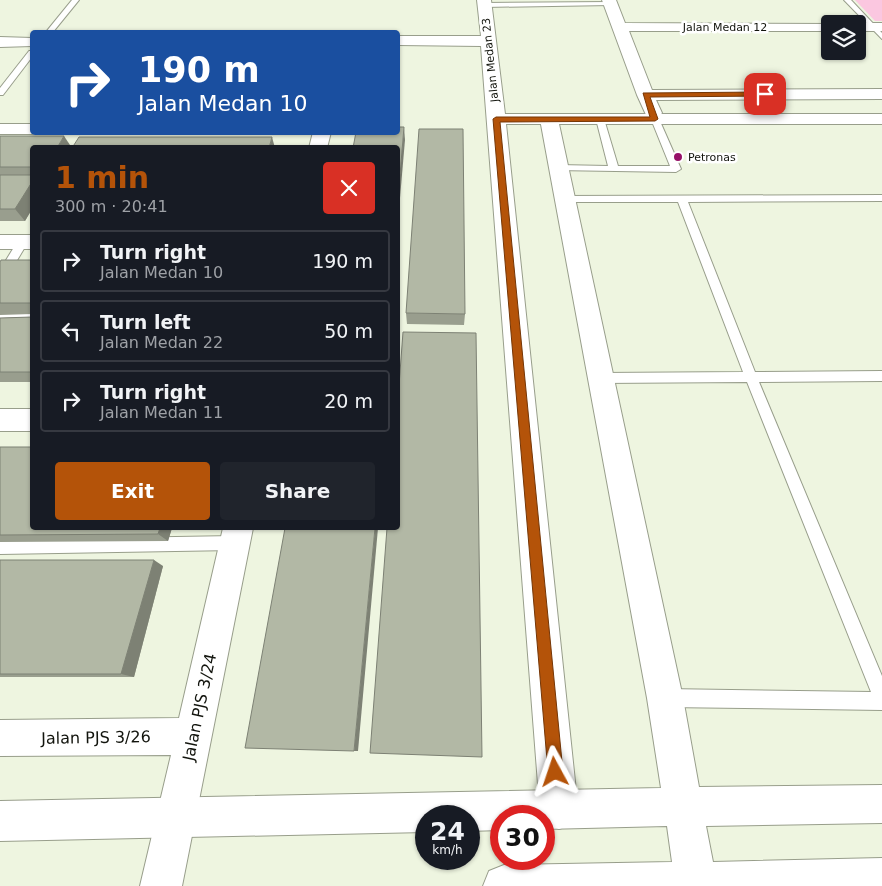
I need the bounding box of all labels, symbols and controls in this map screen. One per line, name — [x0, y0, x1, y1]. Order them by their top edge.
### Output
map controls — [821, 15, 866, 60]
button: layers — [821, 15, 866, 60]
street label: Jalan Medan 23 — [480, 17, 501, 104]
street label: Jalan Medan 12 — [682, 21, 767, 34]
icon: right — [55, 50, 120, 115]
text: 190 m — [138, 50, 260, 90]
pin — [744, 73, 786, 115]
icon: arrive — [751, 80, 779, 108]
text: Jalan Medan 10 — [138, 91, 307, 116]
marker: Petronas — [672, 151, 684, 163]
place label: Petronas — [688, 151, 736, 164]
text: 1 min — [55, 160, 149, 195]
button: close — [323, 162, 375, 214]
text: 300 m · 20:41 — [55, 197, 168, 216]
text: Turn right — [100, 241, 206, 263]
icon: right — [57, 247, 85, 275]
text: 190 m — [312, 250, 373, 272]
text: Jalan Medan 10 — [100, 263, 223, 282]
text: Turn left — [100, 311, 191, 333]
icon: left — [57, 317, 85, 345]
text: 50 m — [324, 320, 373, 342]
text: Jalan Medan 22 — [100, 333, 223, 352]
text: Turn right — [100, 381, 206, 403]
icon: right — [57, 387, 85, 415]
text: 20 m — [324, 390, 373, 412]
text: Jalan Medan 11 — [100, 403, 223, 422]
button: Exit — [55, 462, 210, 520]
button: Share — [220, 462, 375, 520]
street label: Jalan PJS 3/24 — [179, 652, 220, 764]
street label: Jalan PJS 3/26 — [40, 727, 151, 748]
position arrow — [528, 745, 580, 797]
speed limit sign: 30 — [490, 805, 555, 870]
text: 24 — [430, 817, 465, 846]
text: km/h — [432, 843, 463, 857]

